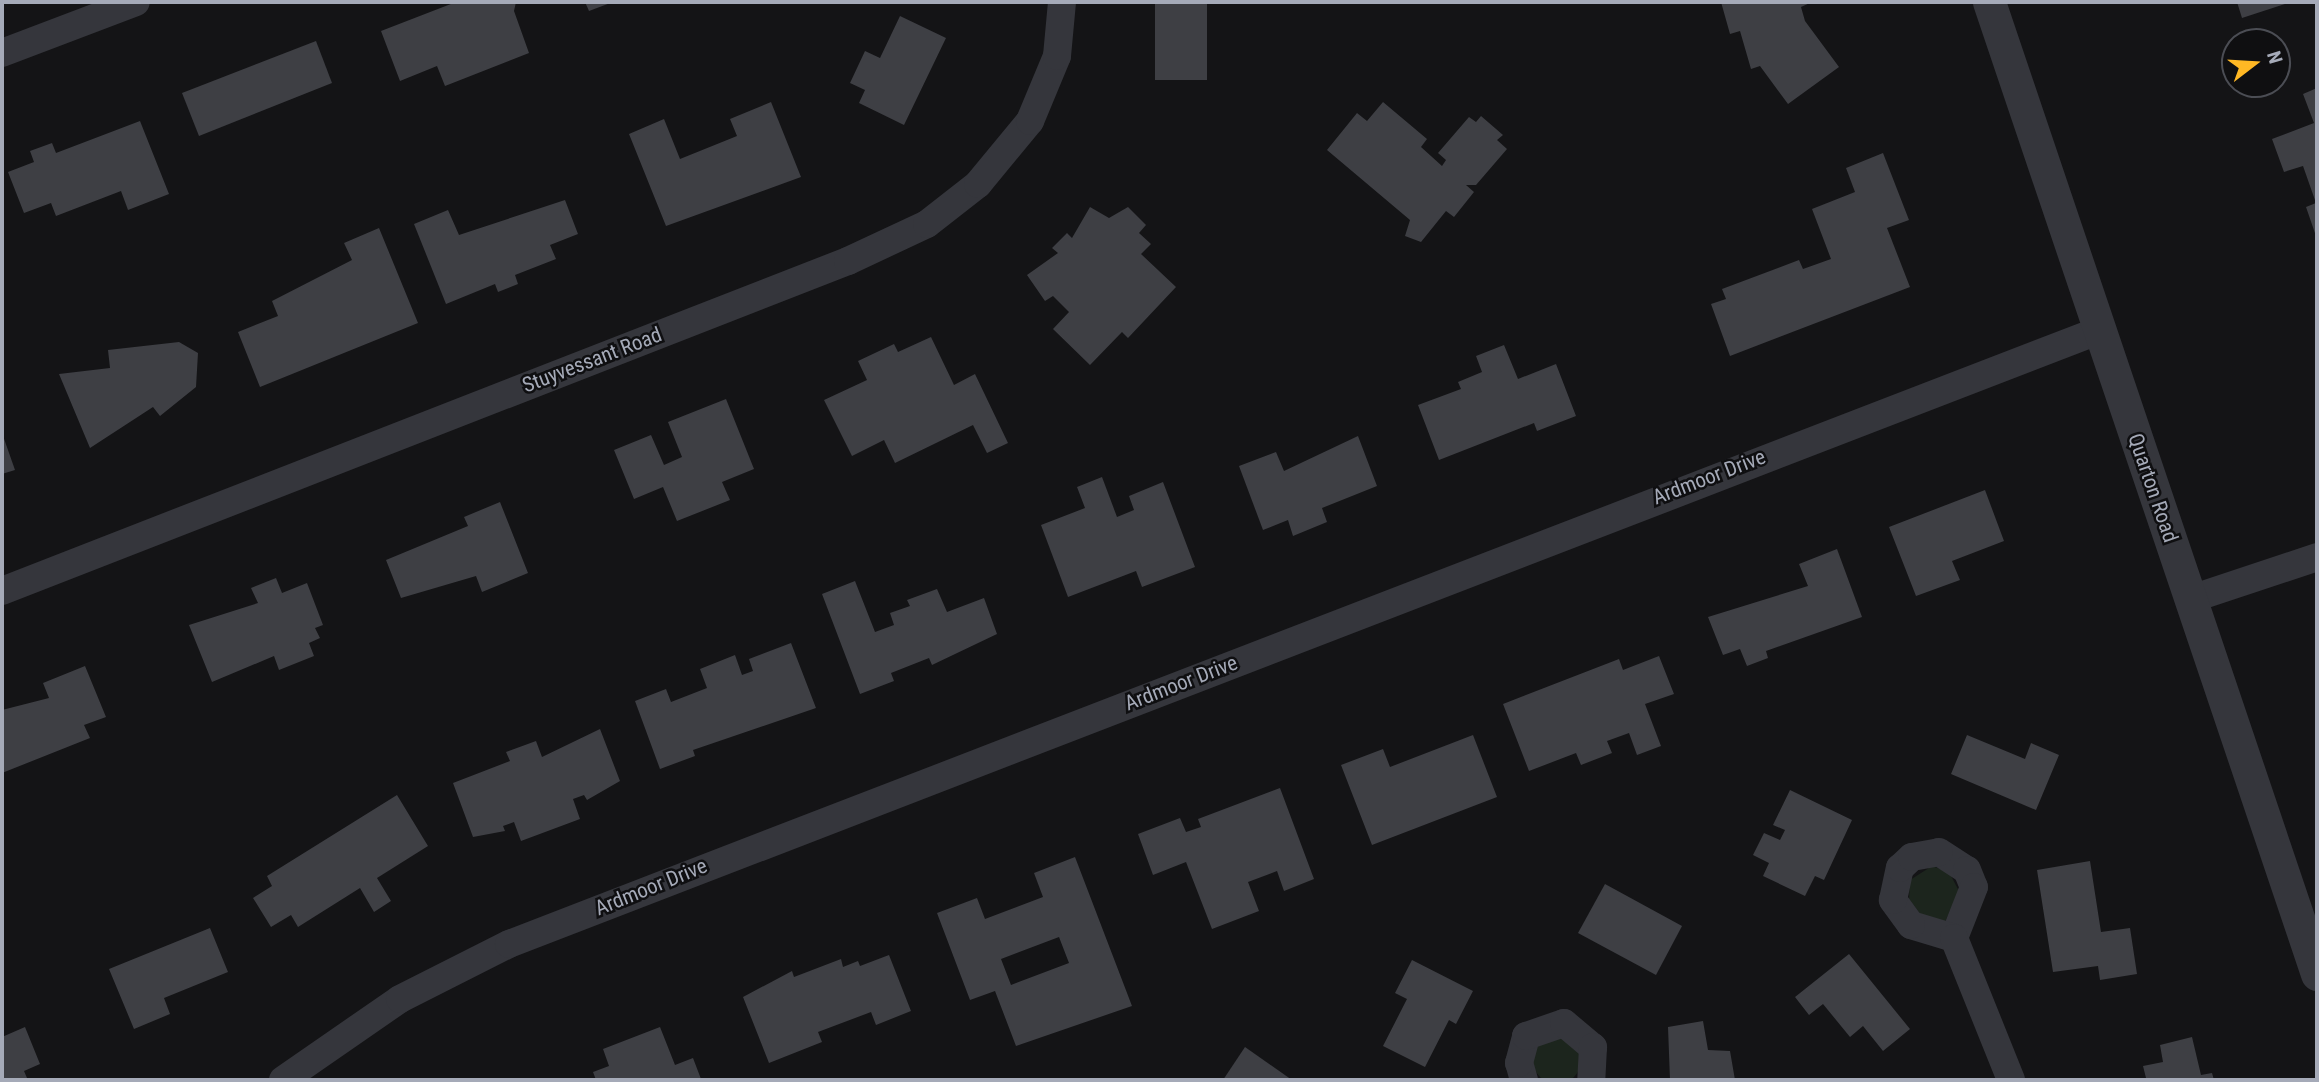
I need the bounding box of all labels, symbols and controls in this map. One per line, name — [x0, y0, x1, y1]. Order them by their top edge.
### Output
north arrow — [2221, 28, 2291, 98]
text: N — [2262, 48, 2287, 66]
street label: Stuyvessant Road — [519, 322, 665, 398]
street label: Quarton Road — [2123, 430, 2183, 546]
street label: Ardmoor Drive — [1649, 444, 1769, 510]
street label: Ardmoor Drive — [1121, 650, 1241, 716]
street label: Ardmoor Drive — [591, 853, 711, 921]

